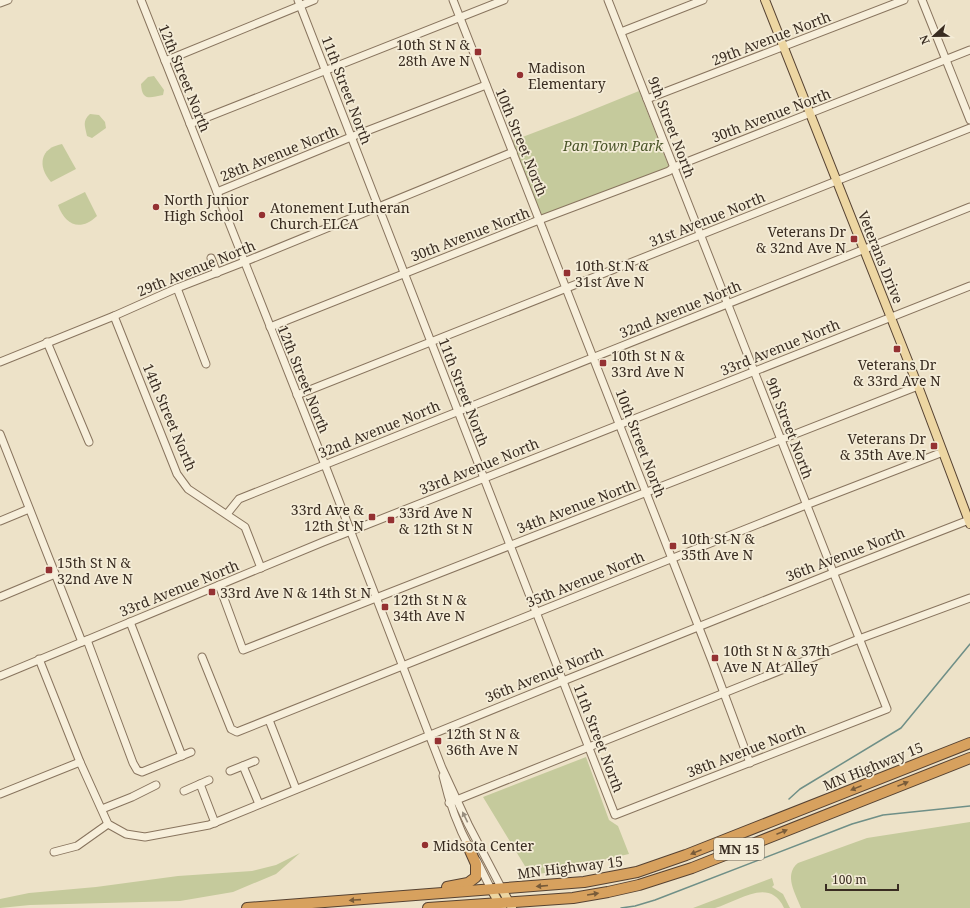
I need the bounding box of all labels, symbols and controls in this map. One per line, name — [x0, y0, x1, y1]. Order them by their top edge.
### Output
street label: 29th Avenue North — [709, 7, 833, 69]
north arrow — [914, 16, 954, 56]
street label: 12th Street North — [155, 21, 215, 135]
street label: 11th Street North — [318, 33, 377, 147]
text: N — [916, 33, 933, 47]
place label: 10th St N & 28th Ave N — [396, 35, 471, 70]
marker: 10th St N & 28th Ave N — [473, 47, 483, 57]
place label: Madison Elementary — [528, 58, 606, 93]
marker: Madison Elementary — [515, 70, 525, 80]
street label: 9th Street North — [644, 74, 700, 181]
street label: 30th Avenue North — [709, 84, 833, 146]
street label: 10th Street North — [492, 85, 552, 199]
street label: 28th Avenue North — [217, 121, 341, 185]
park label: Pan Town Park — [562, 136, 664, 155]
street label: 31st Avenue North — [646, 187, 768, 251]
place label: North Junior High School — [164, 190, 249, 225]
place label: Atonement Lutheran Church ELCA — [270, 198, 410, 233]
marker: North Junior High School — [151, 202, 161, 212]
street label: 30th Avenue North — [408, 203, 532, 265]
street label: Veterans Drive — [854, 208, 908, 306]
marker: Atonement Lutheran Church ELCA — [257, 210, 267, 220]
place label: Veterans Dr & 32nd Ave N — [756, 222, 846, 257]
marker: Veterans Dr & 32nd Ave N — [849, 234, 859, 244]
street label: 29th Avenue North — [134, 236, 258, 300]
place label: 10th St N & 31st Ave N — [575, 256, 650, 291]
marker: 10th St N & 31st Ave N — [562, 268, 572, 278]
street label: 32nd Avenue North — [616, 276, 744, 342]
street label: 33rd Avenue North — [717, 314, 843, 380]
street label: 12th Street North — [274, 322, 334, 436]
street label: 11th Street North — [435, 335, 494, 449]
marker: Veterans Dr & 33rd Ave N — [892, 344, 902, 354]
place label: 10th St N & 33rd Ave N — [611, 346, 686, 381]
place label: Veterans Dr & 33rd Ave N — [853, 355, 941, 390]
marker: 10th St N & 33rd Ave N — [598, 358, 608, 368]
street label: 14th Street North — [139, 360, 201, 474]
street label: 9th Street North — [762, 375, 818, 482]
street label: 10th Street North — [612, 386, 671, 500]
street label: 32nd Avenue North — [315, 396, 443, 462]
place label: Veterans Dr & 35th Ave N — [840, 429, 926, 464]
street label: 33rd Avenue North — [416, 433, 542, 499]
marker: Veterans Dr & 35th Ave N — [929, 441, 939, 451]
street label: 34th Avenue North — [514, 475, 638, 537]
place label: 33rd Ave & 12th St N — [291, 500, 365, 535]
place label: 33rd Ave N & 12th St N — [399, 503, 473, 538]
marker: 33rd Ave & 12th St N — [367, 512, 377, 522]
marker: 33rd Ave N & 12th St N — [386, 515, 396, 525]
street label: 36th Avenue North — [783, 523, 907, 585]
place label: 10th St N & 35th Ave N — [681, 529, 756, 564]
marker: 10th St N & 35th Ave N — [668, 541, 678, 551]
street label: 35th Avenue North — [523, 547, 647, 611]
place label: 15th St N & 32nd Ave N — [57, 553, 133, 588]
street label: 33rd Avenue North — [116, 555, 242, 621]
marker: 15th St N & 32nd Ave N — [44, 565, 54, 575]
place label: 33rd Ave N & 14th St N — [220, 583, 371, 602]
marker: 33rd Ave N & 14th St N — [207, 587, 217, 597]
place label: 12th St N & 34th Ave N — [393, 590, 468, 625]
marker: 12th St N & 34th Ave N — [380, 602, 390, 612]
place label: 10th St N & 37th Ave N At Alley — [723, 641, 830, 676]
street label: 36th Avenue North — [482, 642, 606, 706]
marker: 10th St N & 37th Ave N At Alley — [710, 653, 720, 663]
street label: 11th Street North — [570, 681, 629, 795]
street label: 38th Avenue North — [684, 719, 808, 781]
place label: 12th St N & 36th Ave N — [446, 724, 521, 759]
marker: 12th St N & 36th Ave N — [433, 736, 443, 746]
street label: MN Highway 15 — [820, 737, 926, 795]
one-way arrow — [898, 781, 910, 787]
one-way arrow — [849, 786, 861, 792]
one-way arrow — [462, 811, 468, 823]
one-way arrow — [777, 829, 788, 835]
place label: Midsota Center — [433, 836, 535, 855]
road number: MN 15 — [714, 838, 764, 860]
marker: Midsota Center — [420, 840, 430, 850]
one-way arrow — [689, 849, 701, 855]
street label: MN Highway 15 — [516, 851, 624, 883]
scale bar — [826, 866, 898, 892]
text: 100 m — [832, 871, 867, 888]
one-way arrow — [536, 882, 548, 889]
one-way arrow — [587, 891, 599, 897]
one-way arrow — [349, 896, 361, 903]

